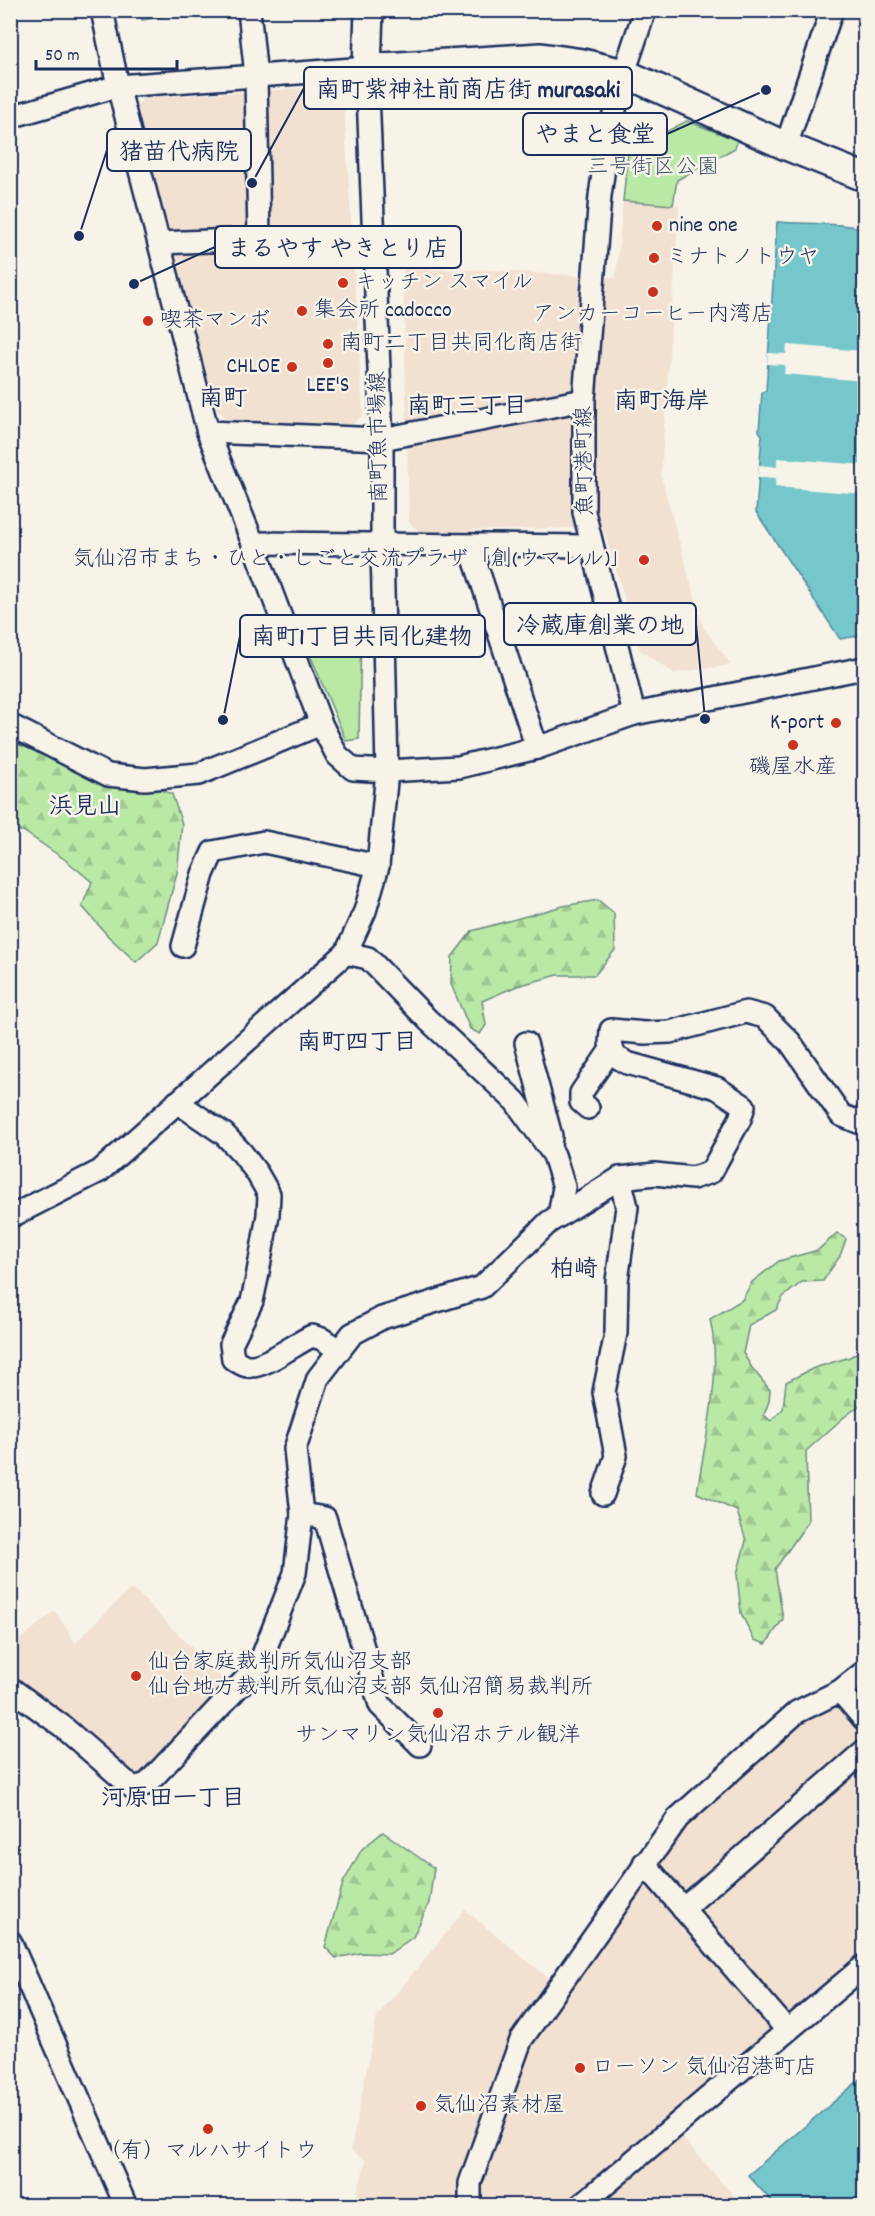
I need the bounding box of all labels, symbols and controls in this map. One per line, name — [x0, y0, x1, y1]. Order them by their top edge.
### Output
scale bar — [36, 33, 177, 71]
text: 50 m — [45, 44, 80, 69]
callout: 南町紫神社前商店街 murasaki — [304, 67, 632, 109]
text: 南町紫神社前商店街 murasaki — [316, 75, 621, 109]
callout: やまと食堂 — [523, 113, 667, 155]
text: やまと食堂 — [535, 120, 655, 154]
callout: 猪苗代病院 — [107, 129, 251, 171]
text: 猪苗代病院 — [119, 137, 239, 171]
park label: 三号街区公園 — [587, 153, 719, 184]
place label: nine one — [669, 211, 738, 242]
marker: nine one — [650, 219, 664, 233]
callout: まるやす やきとり店 — [215, 226, 461, 268]
text: まるやす やきとり店 — [227, 234, 449, 268]
place label: ミナトノトウヤ — [666, 243, 820, 274]
marker: ミナトノトウヤ — [647, 251, 661, 265]
place label: キッチン スマイル — [355, 268, 533, 299]
marker: キッチン スマイル — [336, 276, 350, 290]
marker: アンカーコーヒー内湾店 — [646, 285, 660, 299]
place label: 集会所 cadocco — [314, 296, 452, 327]
place label: アンカーコーヒー内湾店 — [533, 300, 773, 331]
marker: 集会所 cadocco — [295, 304, 309, 318]
place label: 喫茶マンボ — [160, 306, 270, 337]
marker: 喫茶マンボ — [141, 314, 155, 328]
place label: 南町二丁目共同化商店街 — [340, 329, 582, 360]
marker: 南町二丁目共同化商店街 — [321, 337, 335, 351]
place label: CHLOE — [226, 352, 280, 383]
marker: LEE'S — [321, 356, 335, 370]
marker: CHLOE — [285, 360, 299, 374]
place label: LEE'S — [306, 371, 350, 402]
street label: 南町魚市場線 — [363, 371, 397, 503]
district label: 南町 — [199, 383, 247, 417]
district label: 南町海岸 — [614, 386, 710, 420]
district label: 南町三丁目 — [407, 391, 527, 425]
street label: 魚町港町線 — [570, 406, 602, 516]
place label: 気仙沼市まち・ひと・しごと交流プラザ「創(ウマレル)」 — [72, 545, 632, 576]
marker: 気仙沼市まち・ひと・しごと交流プラザ「創(ウマレル)」 — [637, 553, 651, 567]
callout: 冷蔵庫創業の地 — [504, 603, 696, 645]
text: 冷蔵庫創業の地 — [516, 611, 684, 645]
callout: 南町1丁目共同化建物 — [240, 615, 485, 657]
text: 南町1丁目共同化建物 — [251, 622, 473, 656]
place label: K-port — [770, 708, 824, 739]
marker: K-port — [829, 716, 843, 730]
marker: 磯屋水産 — [786, 738, 800, 752]
place label: 磯屋水産 — [749, 753, 837, 784]
district label: 浜見山 — [49, 791, 121, 825]
district label: 南町四丁目 — [297, 1027, 417, 1061]
district label: 柏崎 — [550, 1254, 598, 1288]
place label: 仙台家庭裁判所気仙沼支部 仙台地方裁判所気仙沼支部 気仙沼簡易裁判所 — [148, 1648, 593, 1704]
marker: 仙台家庭裁判所気仙沼支部 仙台地方裁判所気仙沼支部 気仙沼簡易裁判所 — [129, 1669, 143, 1683]
marker: サンマリン気仙沼ホテル観洋 — [431, 1706, 445, 1720]
place label: サンマリン気仙沼ホテル観洋 — [295, 1721, 581, 1752]
district label: 河原田一丁目 — [101, 1783, 245, 1817]
place label: ローソン 気仙沼港町店 — [592, 2053, 817, 2084]
marker: ローソン 気仙沼港町店 — [573, 2061, 587, 2075]
place label: 気仙沼素材屋 — [433, 2091, 565, 2122]
marker: 気仙沼素材屋 — [414, 2099, 428, 2113]
marker: （有）マルハサイトウ — [201, 2122, 215, 2136]
place label: （有）マルハサイトウ — [99, 2137, 317, 2168]

